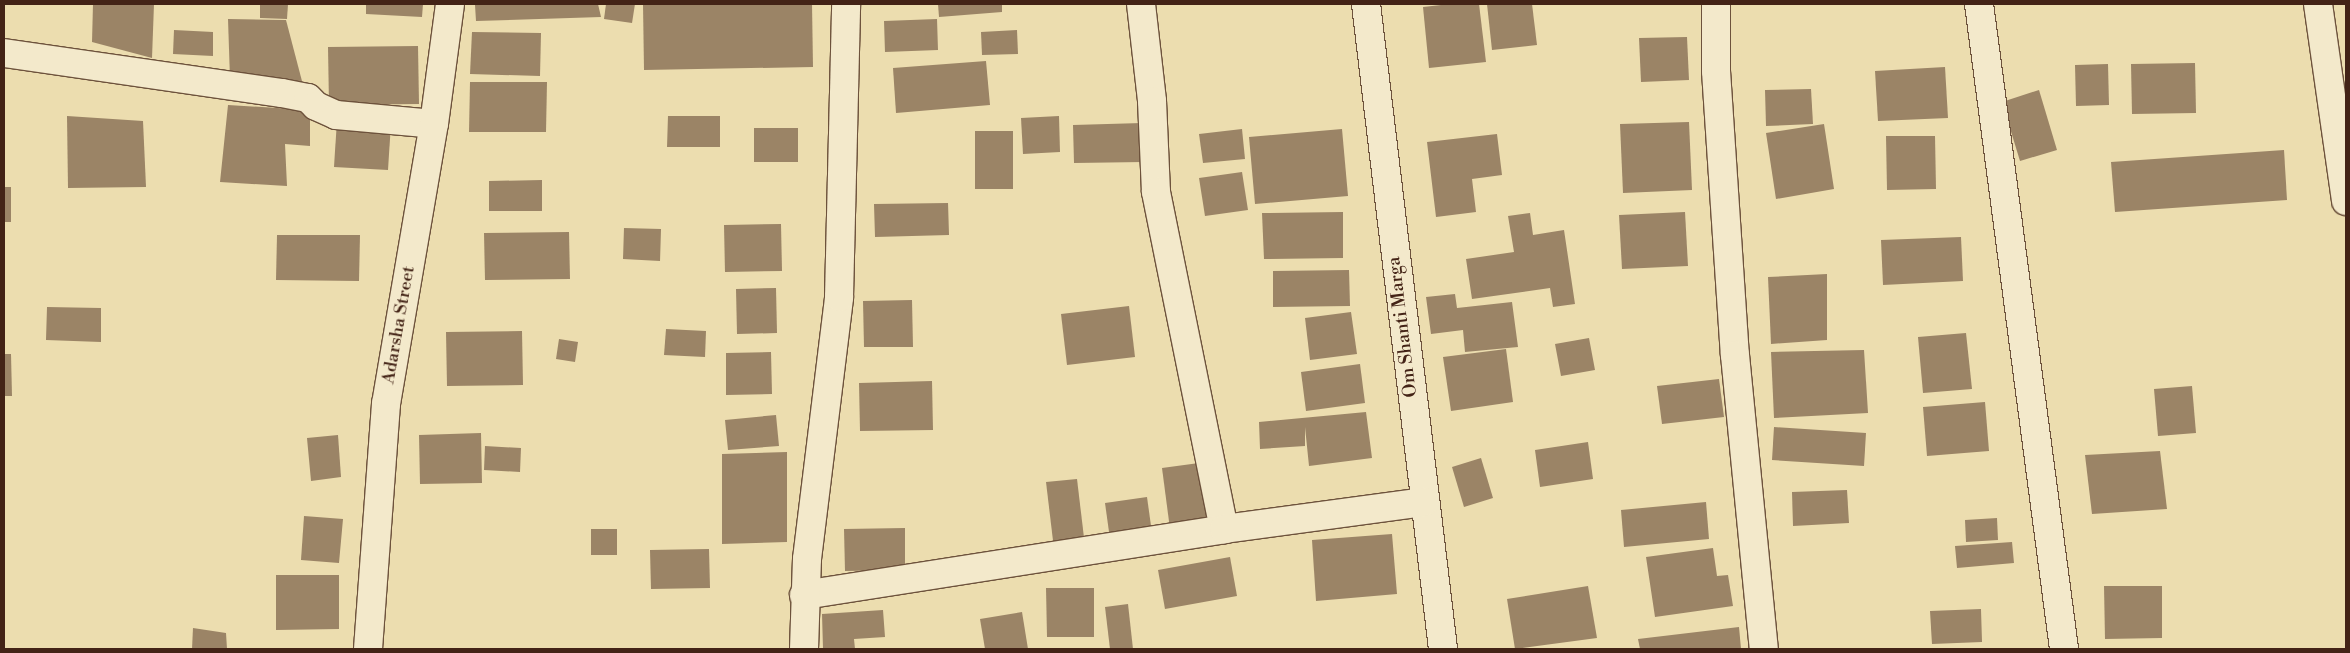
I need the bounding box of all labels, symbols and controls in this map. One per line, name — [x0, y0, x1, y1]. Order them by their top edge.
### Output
street label: Om Shanti Marga — [1384, 255, 1422, 399]
street label: Adarsha Street — [378, 264, 420, 386]

